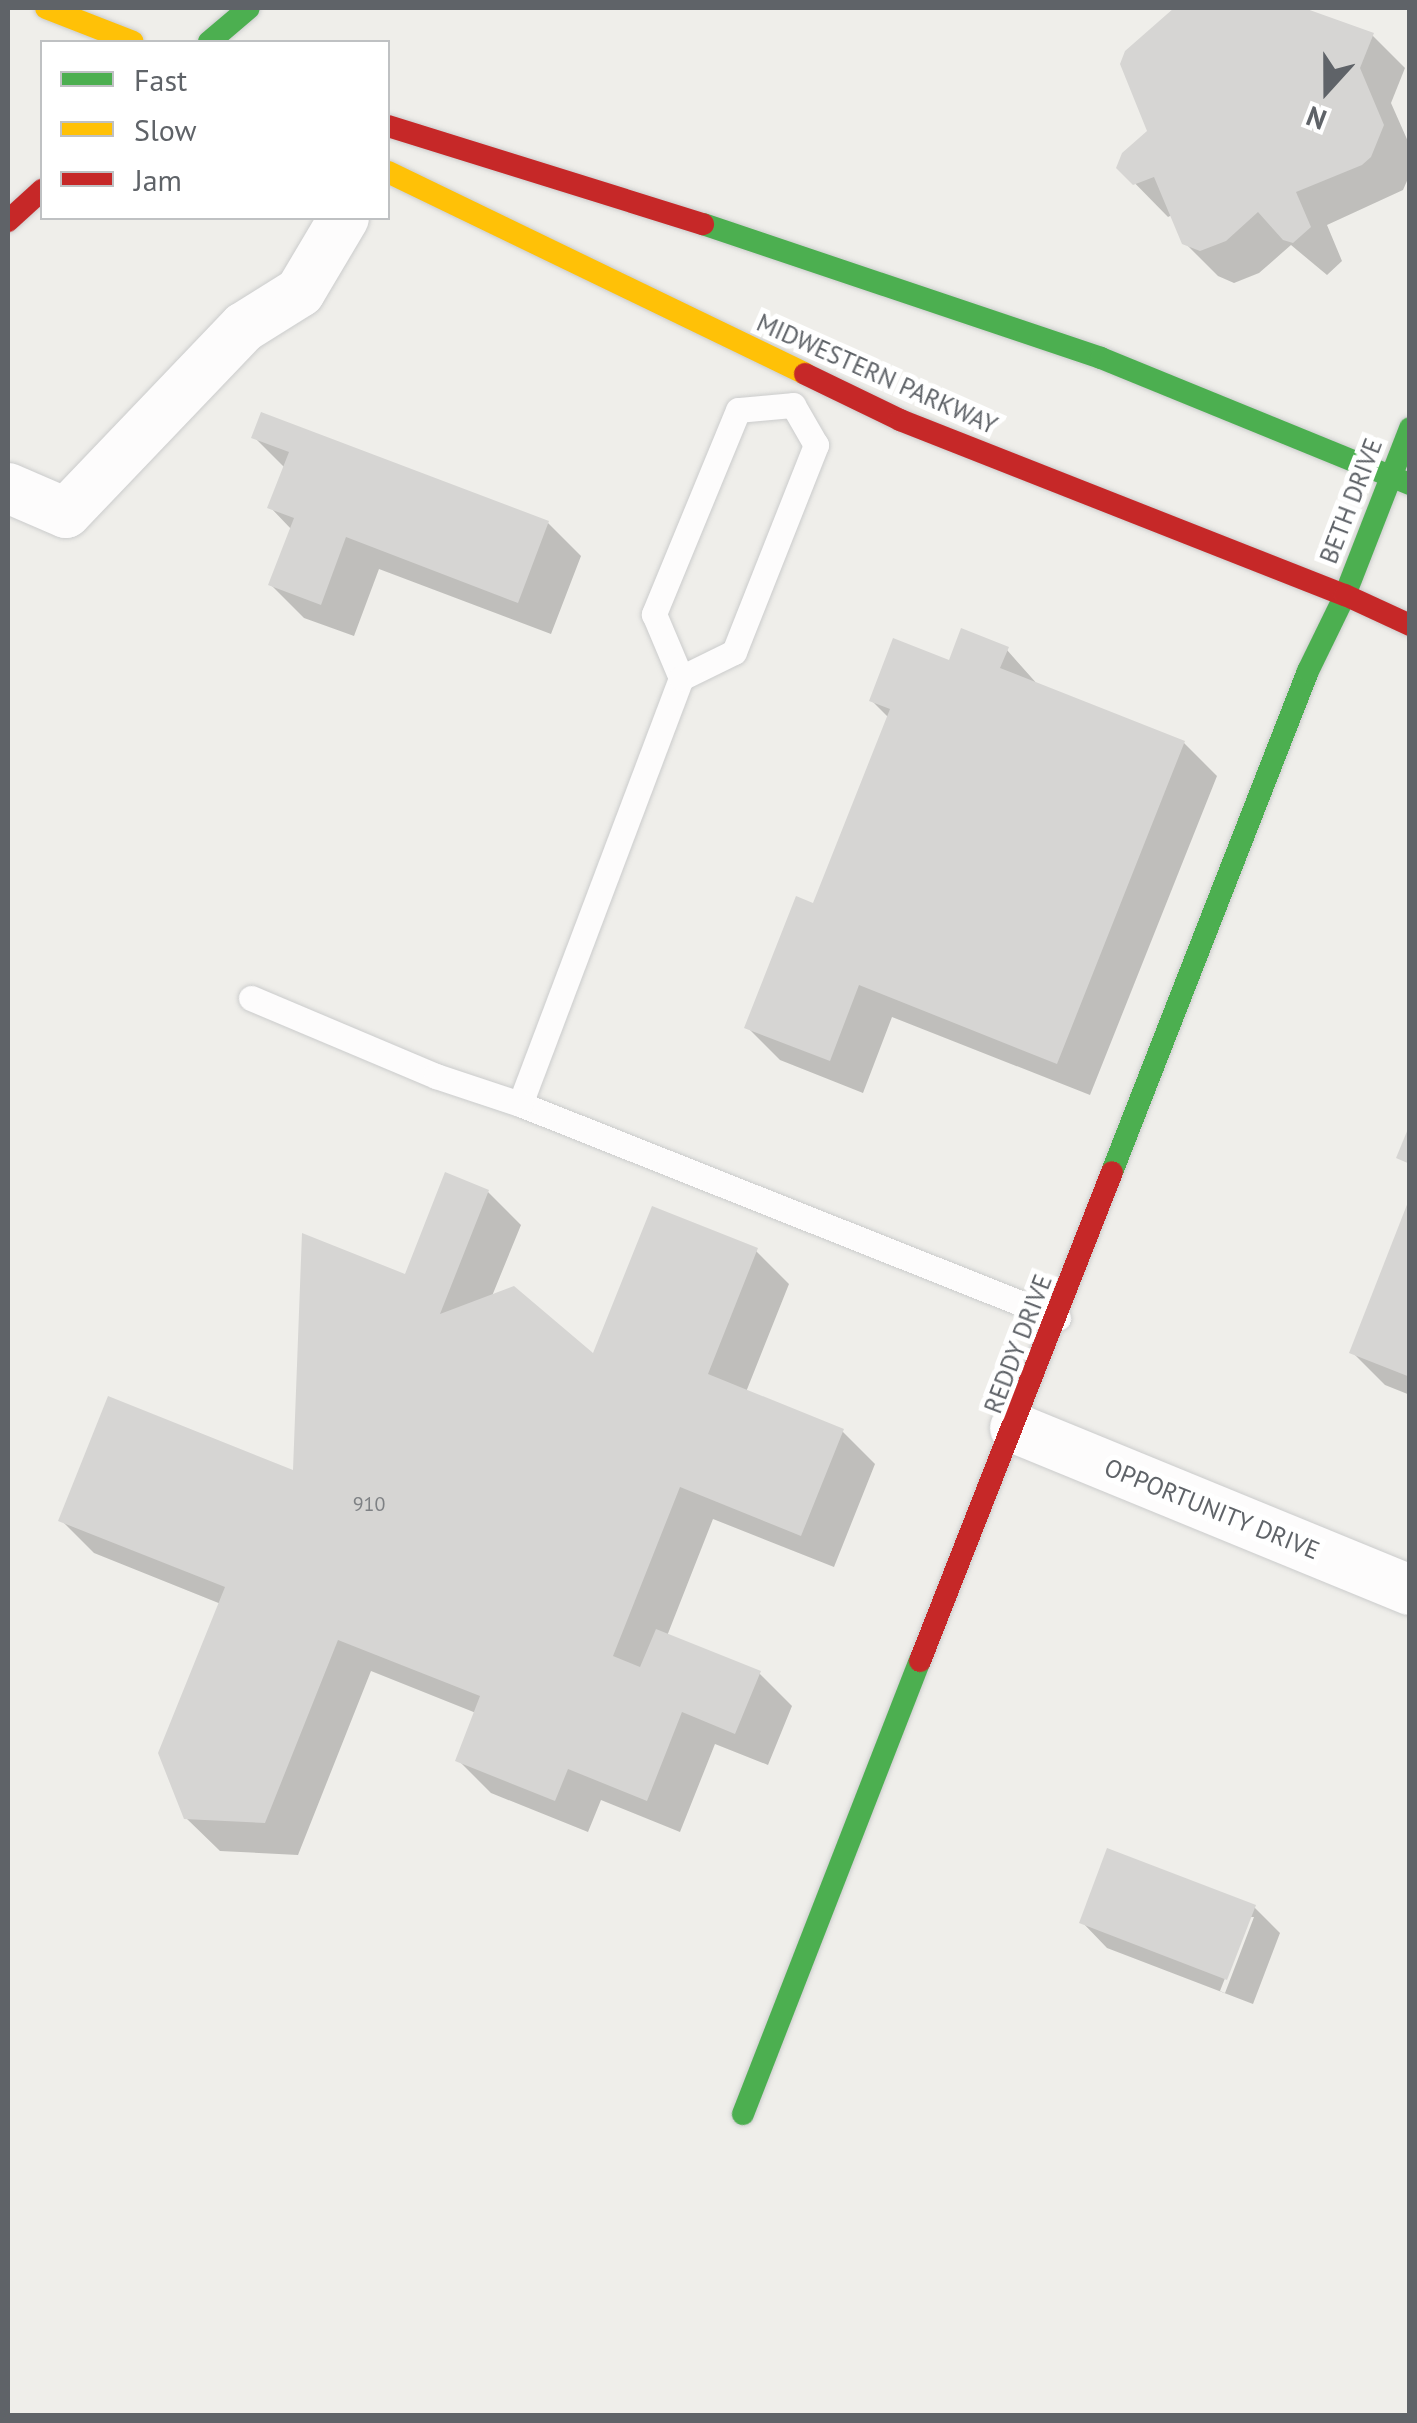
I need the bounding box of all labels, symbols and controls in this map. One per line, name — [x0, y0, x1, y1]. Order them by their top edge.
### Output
legend — [40, 40, 390, 220]
north arrow — [1277, 40, 1377, 140]
text: Fast — [134, 60, 187, 99]
text: N — [1301, 98, 1331, 139]
text: Slow — [134, 110, 197, 149]
text: Jam — [134, 160, 182, 199]
street label: MIDWESTERN PARKWAY — [752, 307, 1002, 441]
street label: BETH DRIVE — [1313, 434, 1389, 568]
street label: REDDY DRIVE — [978, 1270, 1058, 1418]
street label: OPPORTUNITY DRIVE — [1100, 1452, 1324, 1566]
house number: 910 — [353, 1492, 385, 1516]

